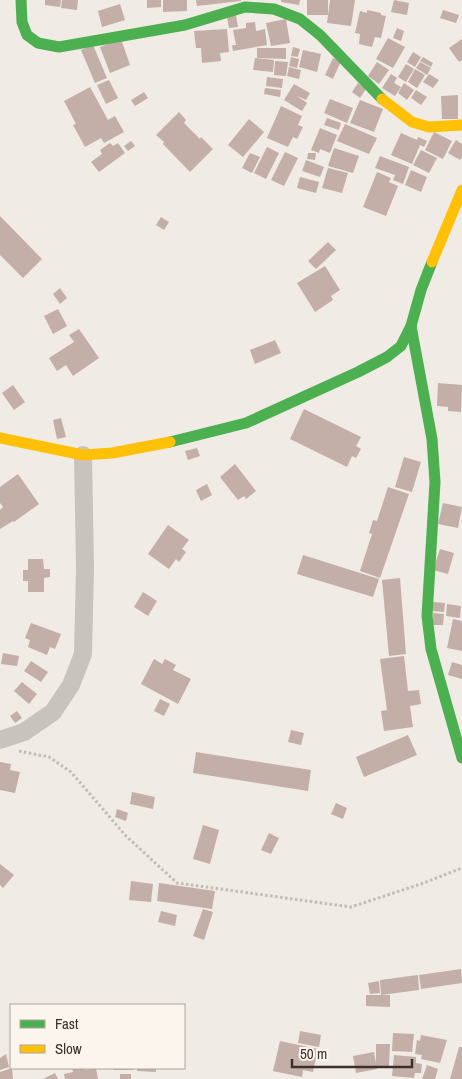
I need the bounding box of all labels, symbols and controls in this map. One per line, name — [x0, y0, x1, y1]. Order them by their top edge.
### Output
legend — [10, 1004, 185, 1069]
text: Fast — [55, 1013, 79, 1034]
scale bar — [292, 1036, 412, 1068]
text: Slow — [55, 1038, 82, 1059]
text: 50 m — [300, 1043, 327, 1064]

